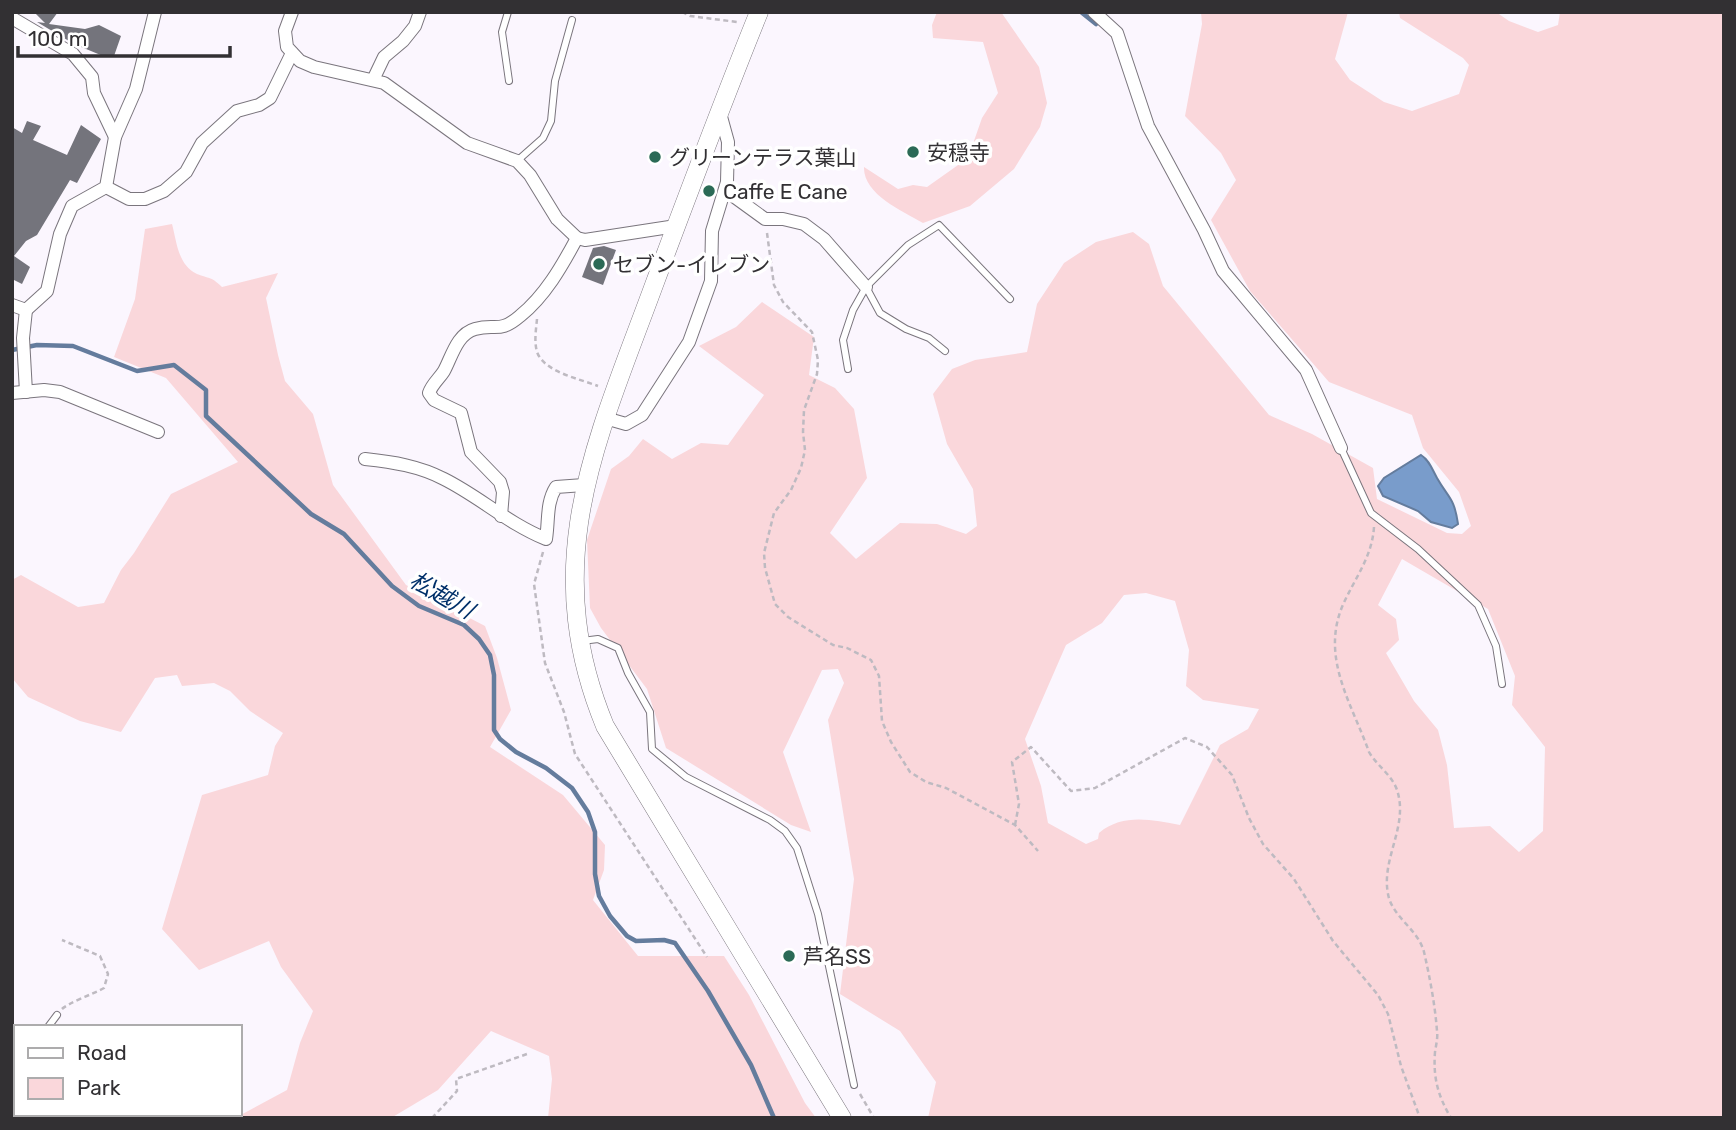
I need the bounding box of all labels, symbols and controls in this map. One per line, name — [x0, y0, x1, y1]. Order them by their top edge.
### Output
scale bar — [18, 14, 229, 58]
text: 100 m — [28, 26, 87, 51]
place label: 安穏寺 — [927, 140, 990, 165]
marker: 安穏寺 — [905, 144, 921, 160]
place label: グリーンテラス葉山 — [669, 145, 857, 170]
marker: グリーンテラス葉山 — [647, 149, 663, 165]
place label: Caffe E Cane — [723, 179, 848, 204]
marker: Caffe E Cane — [701, 183, 717, 199]
place label: セブン-イレブン — [613, 252, 770, 277]
marker: セブン-イレブン — [591, 256, 607, 272]
water label: 松越川 — [405, 566, 481, 626]
place label: 芦名SS — [803, 944, 871, 969]
marker: 芦名SS — [781, 948, 797, 964]
legend — [14, 1025, 242, 1116]
text: Road — [77, 1040, 127, 1065]
text: Park — [77, 1075, 121, 1100]

